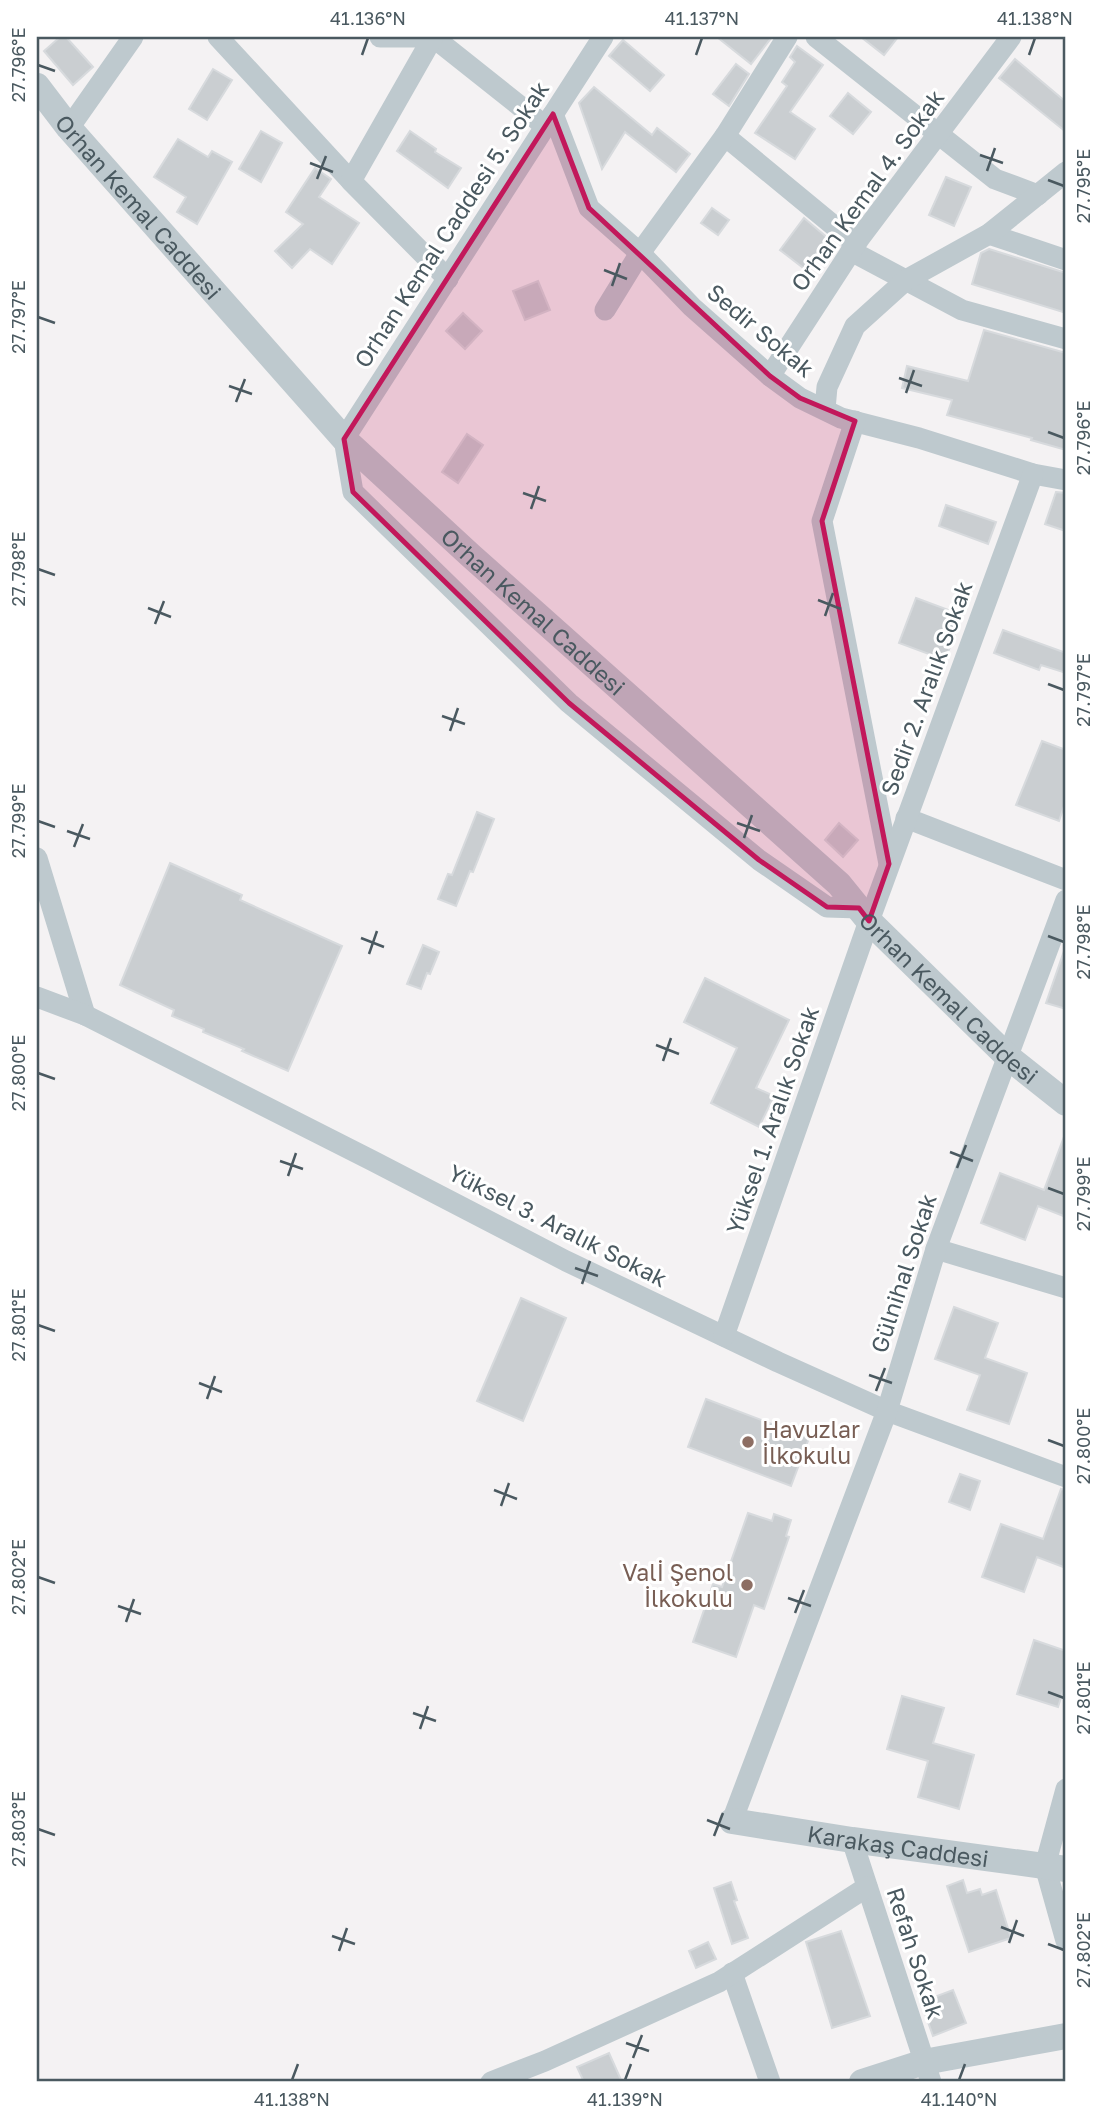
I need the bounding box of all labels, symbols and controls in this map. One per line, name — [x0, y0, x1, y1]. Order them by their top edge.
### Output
text: 41.136°N — [330, 7, 406, 29]
text: 41.137°N — [665, 7, 739, 29]
text: 41.138°N — [997, 7, 1073, 29]
text: 27.796°E — [7, 28, 29, 102]
street label: Orhan Kemal Caddesi 5. Sokak — [348, 76, 554, 372]
street label: Orhan Kemal 4. Sokak — [784, 84, 950, 296]
street label: Orhan Kemal Caddesi — [50, 109, 228, 305]
text: 27.795°E — [1072, 149, 1094, 223]
street label: Sedir Sokak — [702, 277, 820, 383]
text: 27.797°E — [7, 280, 29, 354]
text: 27.796°E — [1072, 401, 1094, 475]
street label: Orhan Kemal Caddesi — [436, 522, 631, 701]
text: 27.798°E — [7, 532, 29, 606]
street label: Sedir 2. Aralık Sokak — [874, 577, 978, 799]
text: 27.797°E — [1072, 653, 1094, 727]
text: 27.799°E — [7, 784, 29, 858]
text: 27.798°E — [1072, 905, 1094, 979]
street label: Orhan Kemal Caddesi — [854, 906, 1044, 1090]
street label: Yüksel 1. Aralık Sokak — [720, 1002, 824, 1238]
text: 27.800°E — [7, 1035, 29, 1111]
text: 27.799°E — [1072, 1157, 1094, 1231]
street label: Yüksel 3. Aralık Sokak — [444, 1158, 672, 1292]
street label: Gülnihal Sokak — [864, 1190, 942, 1356]
text: 27.801°E — [7, 1289, 29, 1361]
text: 27.800°E — [1072, 1408, 1094, 1484]
place label: Havuzlar İlkokulu — [762, 1415, 860, 1469]
marker: Havuzlar İlkokulu — [740, 1434, 756, 1450]
text: 27.802°E — [7, 1539, 29, 1615]
place label: Valİ Şenol İlkokulu — [622, 1558, 733, 1612]
marker: Valİ Şenol İlkokulu — [739, 1577, 755, 1593]
text: 27.801°E — [1072, 1662, 1094, 1734]
text: 27.803°E — [7, 1791, 29, 1867]
street label: Karakaş Caddesi — [805, 1819, 991, 1872]
street label: Refah Sokak — [882, 1884, 950, 2022]
text: 27.802°E — [1072, 1912, 1094, 1988]
text: 41.138°N — [254, 2088, 330, 2110]
text: 41.139°N — [587, 2088, 663, 2110]
text: 41.140°N — [921, 2088, 997, 2110]

